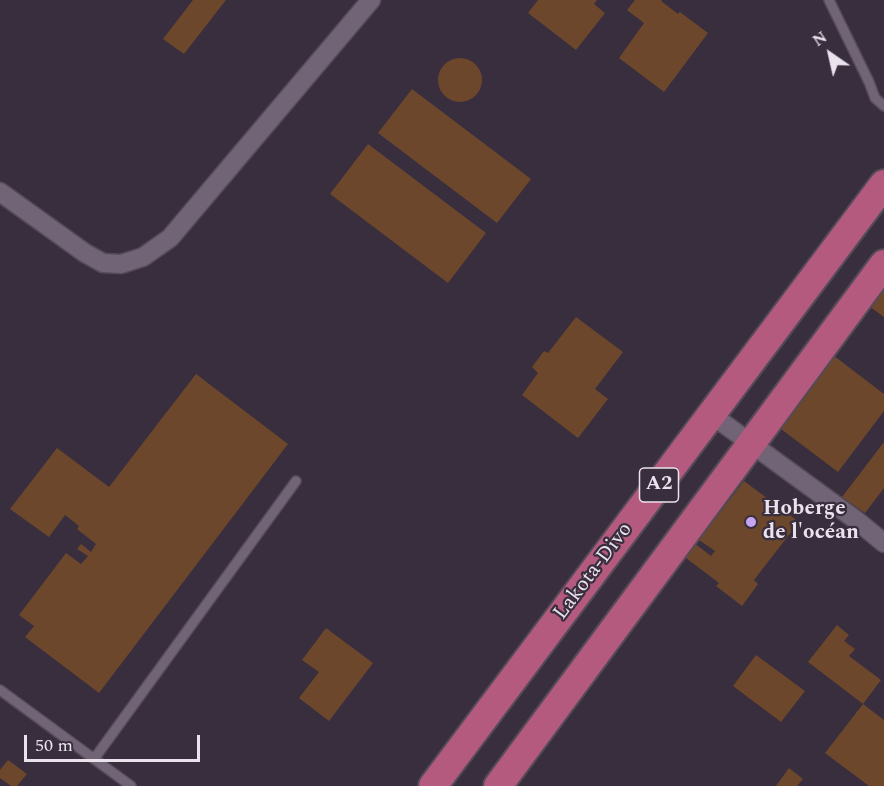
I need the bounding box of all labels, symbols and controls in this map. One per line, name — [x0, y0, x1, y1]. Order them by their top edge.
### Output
north arrow — [800, 24, 860, 84]
text: N — [808, 25, 832, 53]
road number: A2 — [640, 468, 678, 502]
place label: Hoberge de l'océan — [763, 497, 859, 547]
marker: Hoberge de l'océan — [744, 515, 758, 529]
street label: Lakota-Divo — [549, 518, 639, 626]
scale bar — [27, 723, 202, 761]
text: 50 m — [35, 732, 73, 759]

